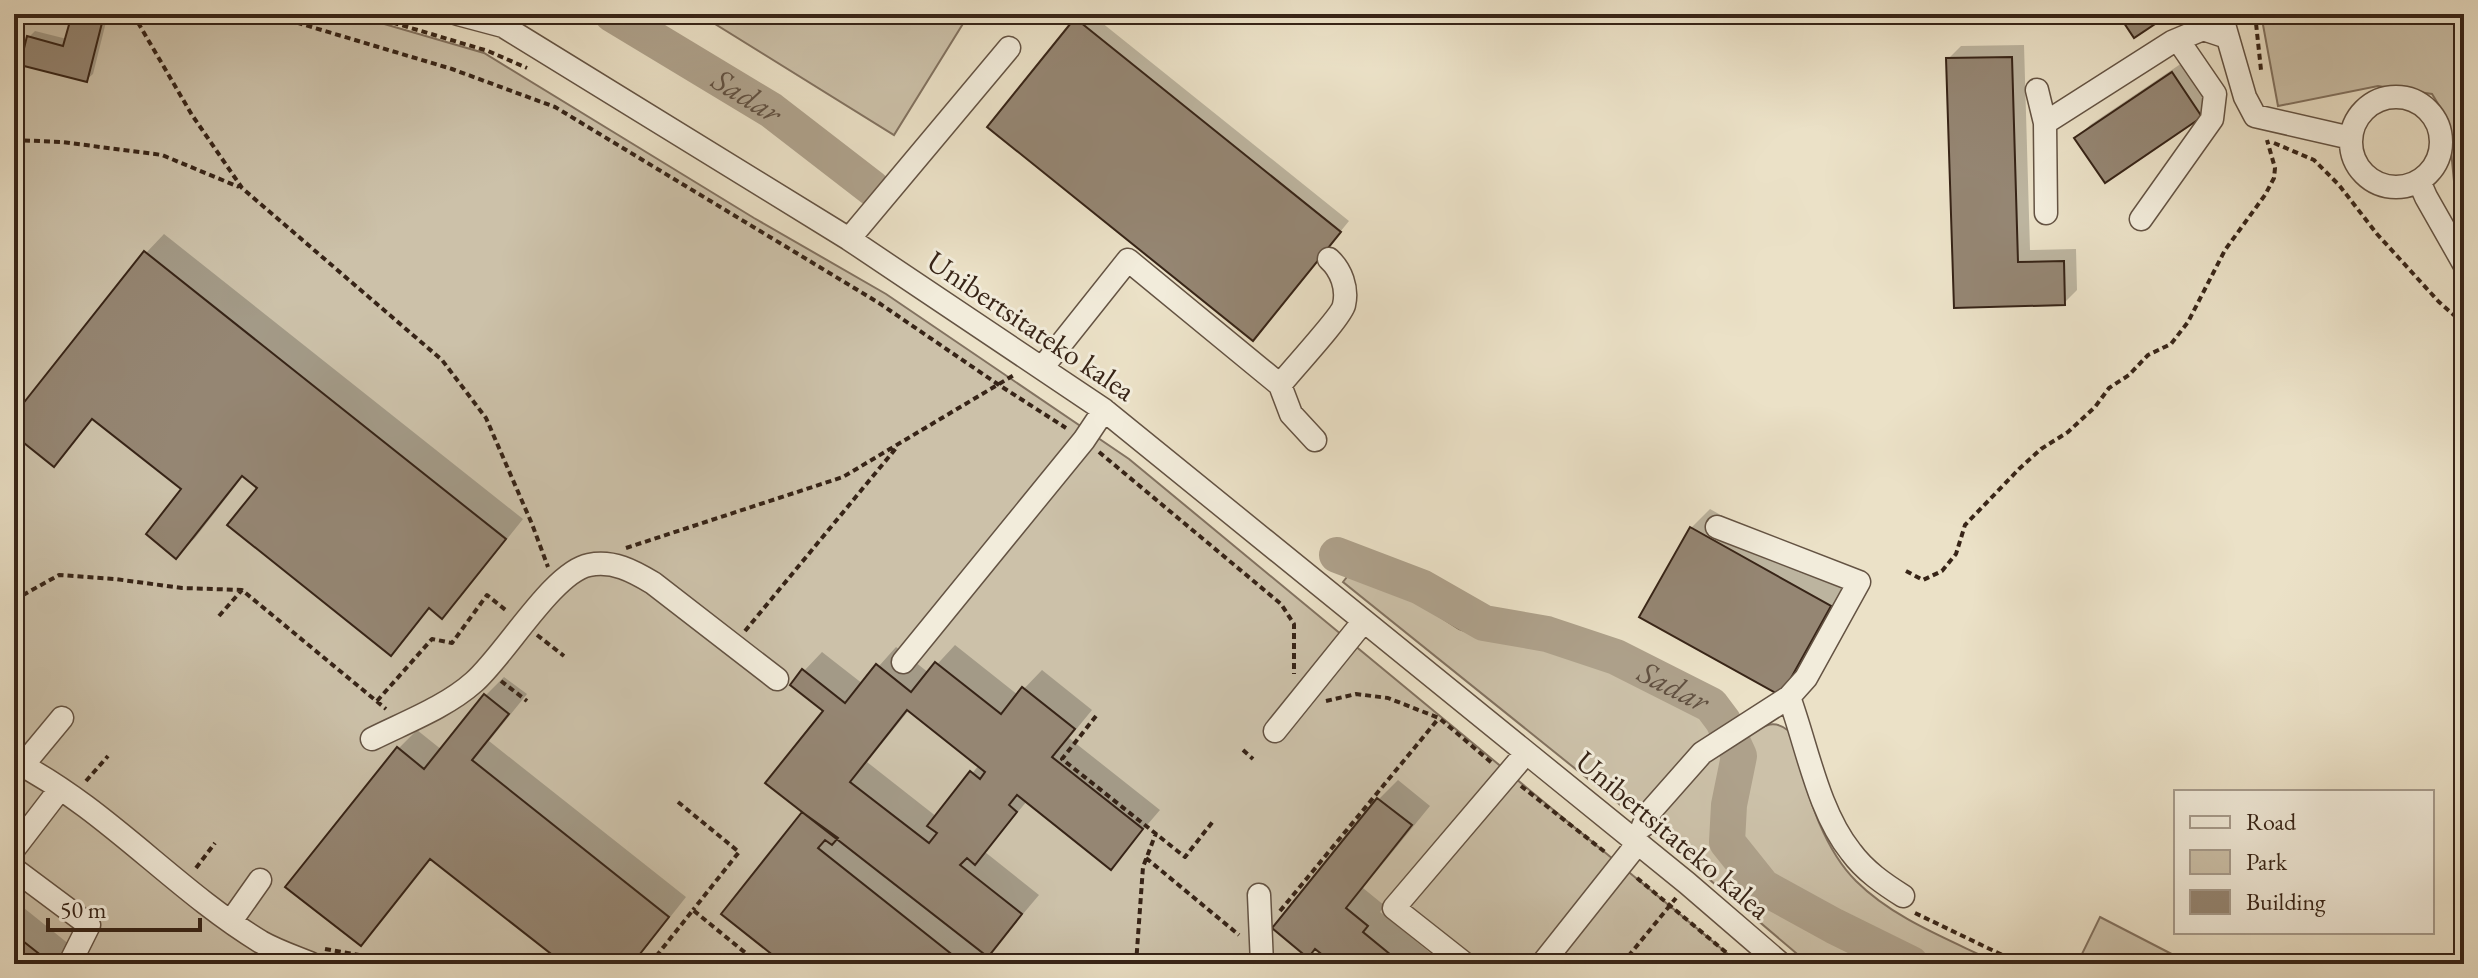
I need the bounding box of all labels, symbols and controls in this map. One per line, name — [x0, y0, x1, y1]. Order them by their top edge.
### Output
water label: Sadar — [704, 58, 793, 134]
street label: Unibertsitateko kalea — [920, 241, 1143, 410]
water label: Sadar — [1630, 650, 1718, 723]
street label: Unibertsitateko kalea — [1568, 741, 1779, 928]
legend — [2174, 790, 2434, 934]
text: Road — [2246, 806, 2297, 837]
text: Park — [2246, 846, 2288, 877]
scale bar — [48, 882, 200, 932]
text: Building — [2246, 886, 2326, 917]
text: 50 m — [60, 894, 107, 925]

